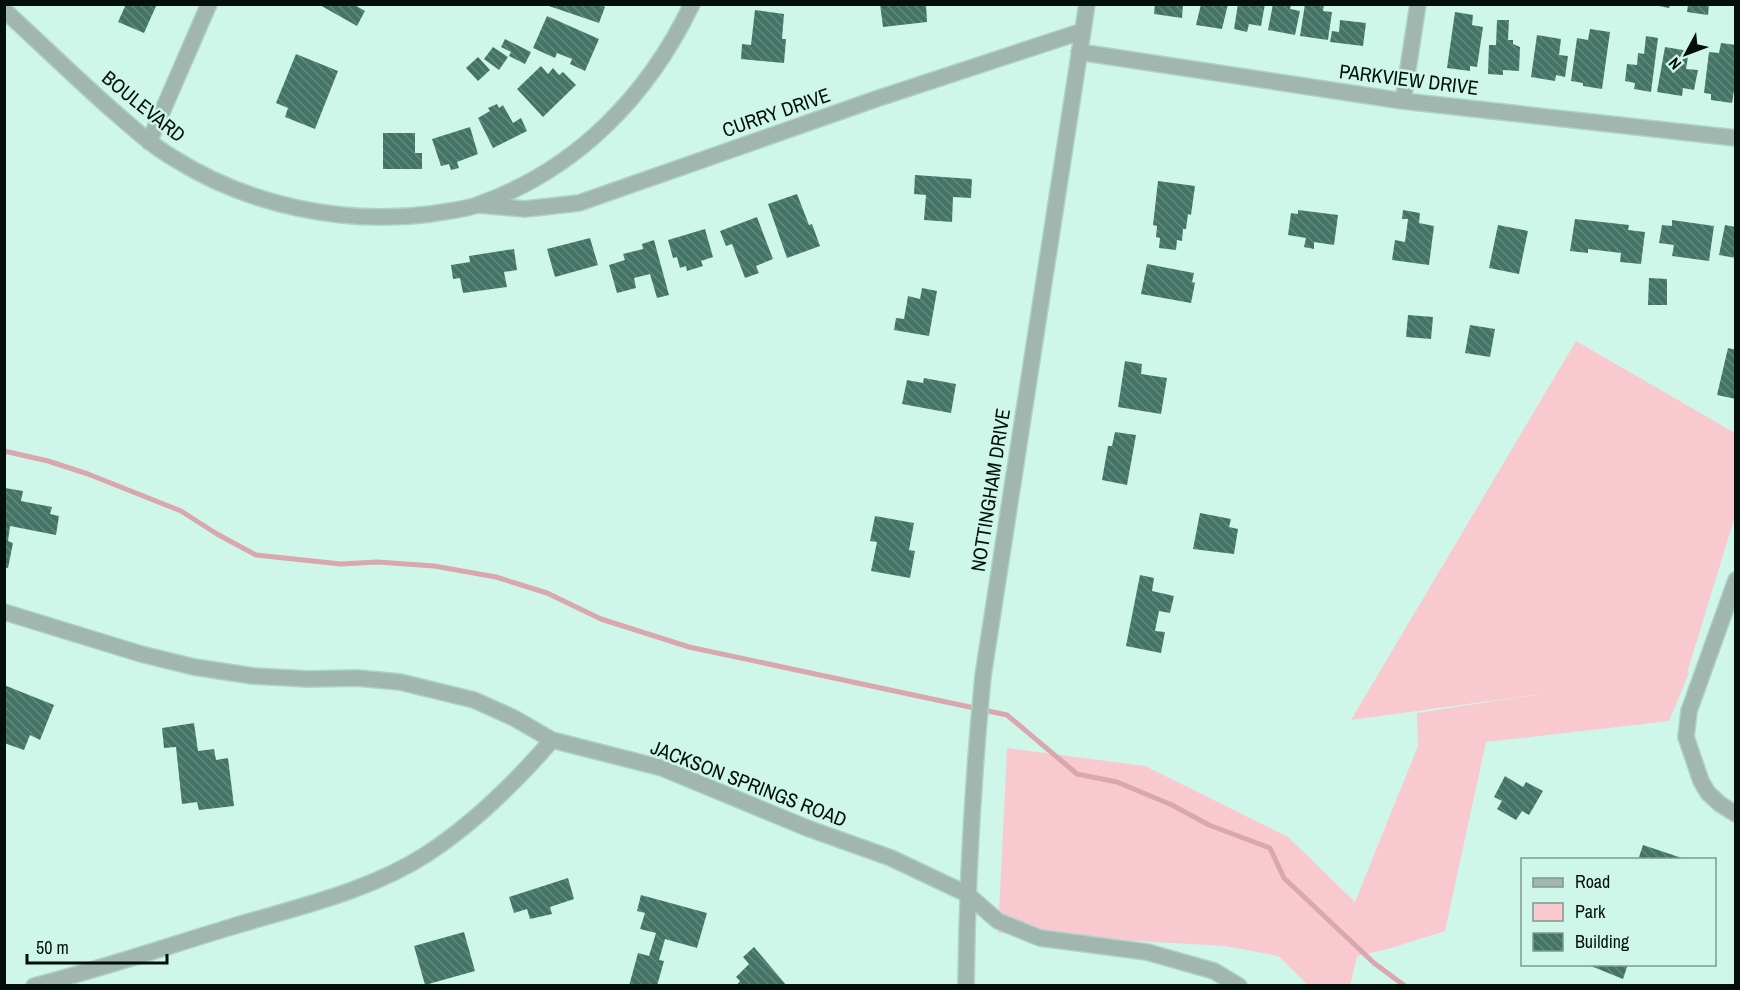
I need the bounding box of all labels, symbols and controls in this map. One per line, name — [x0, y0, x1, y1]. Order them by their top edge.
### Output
north arrow — [1656, 24, 1716, 84]
text: N — [1663, 53, 1686, 75]
street label: PARKVIEW DRIVE — [1338, 57, 1480, 101]
street label: BOULEVARD — [97, 64, 191, 148]
street label: CURRY DRIVE — [718, 81, 834, 143]
street label: NOTTINGHAM DRIVE — [964, 406, 1016, 574]
street label: JACKSON SPRINGS ROAD — [647, 733, 851, 833]
legend — [1521, 858, 1716, 966]
text: Road — [1575, 869, 1610, 894]
text: Park — [1575, 899, 1606, 924]
scale bar — [27, 927, 166, 965]
text: Building — [1575, 929, 1630, 954]
text: 50 m — [36, 935, 69, 960]

